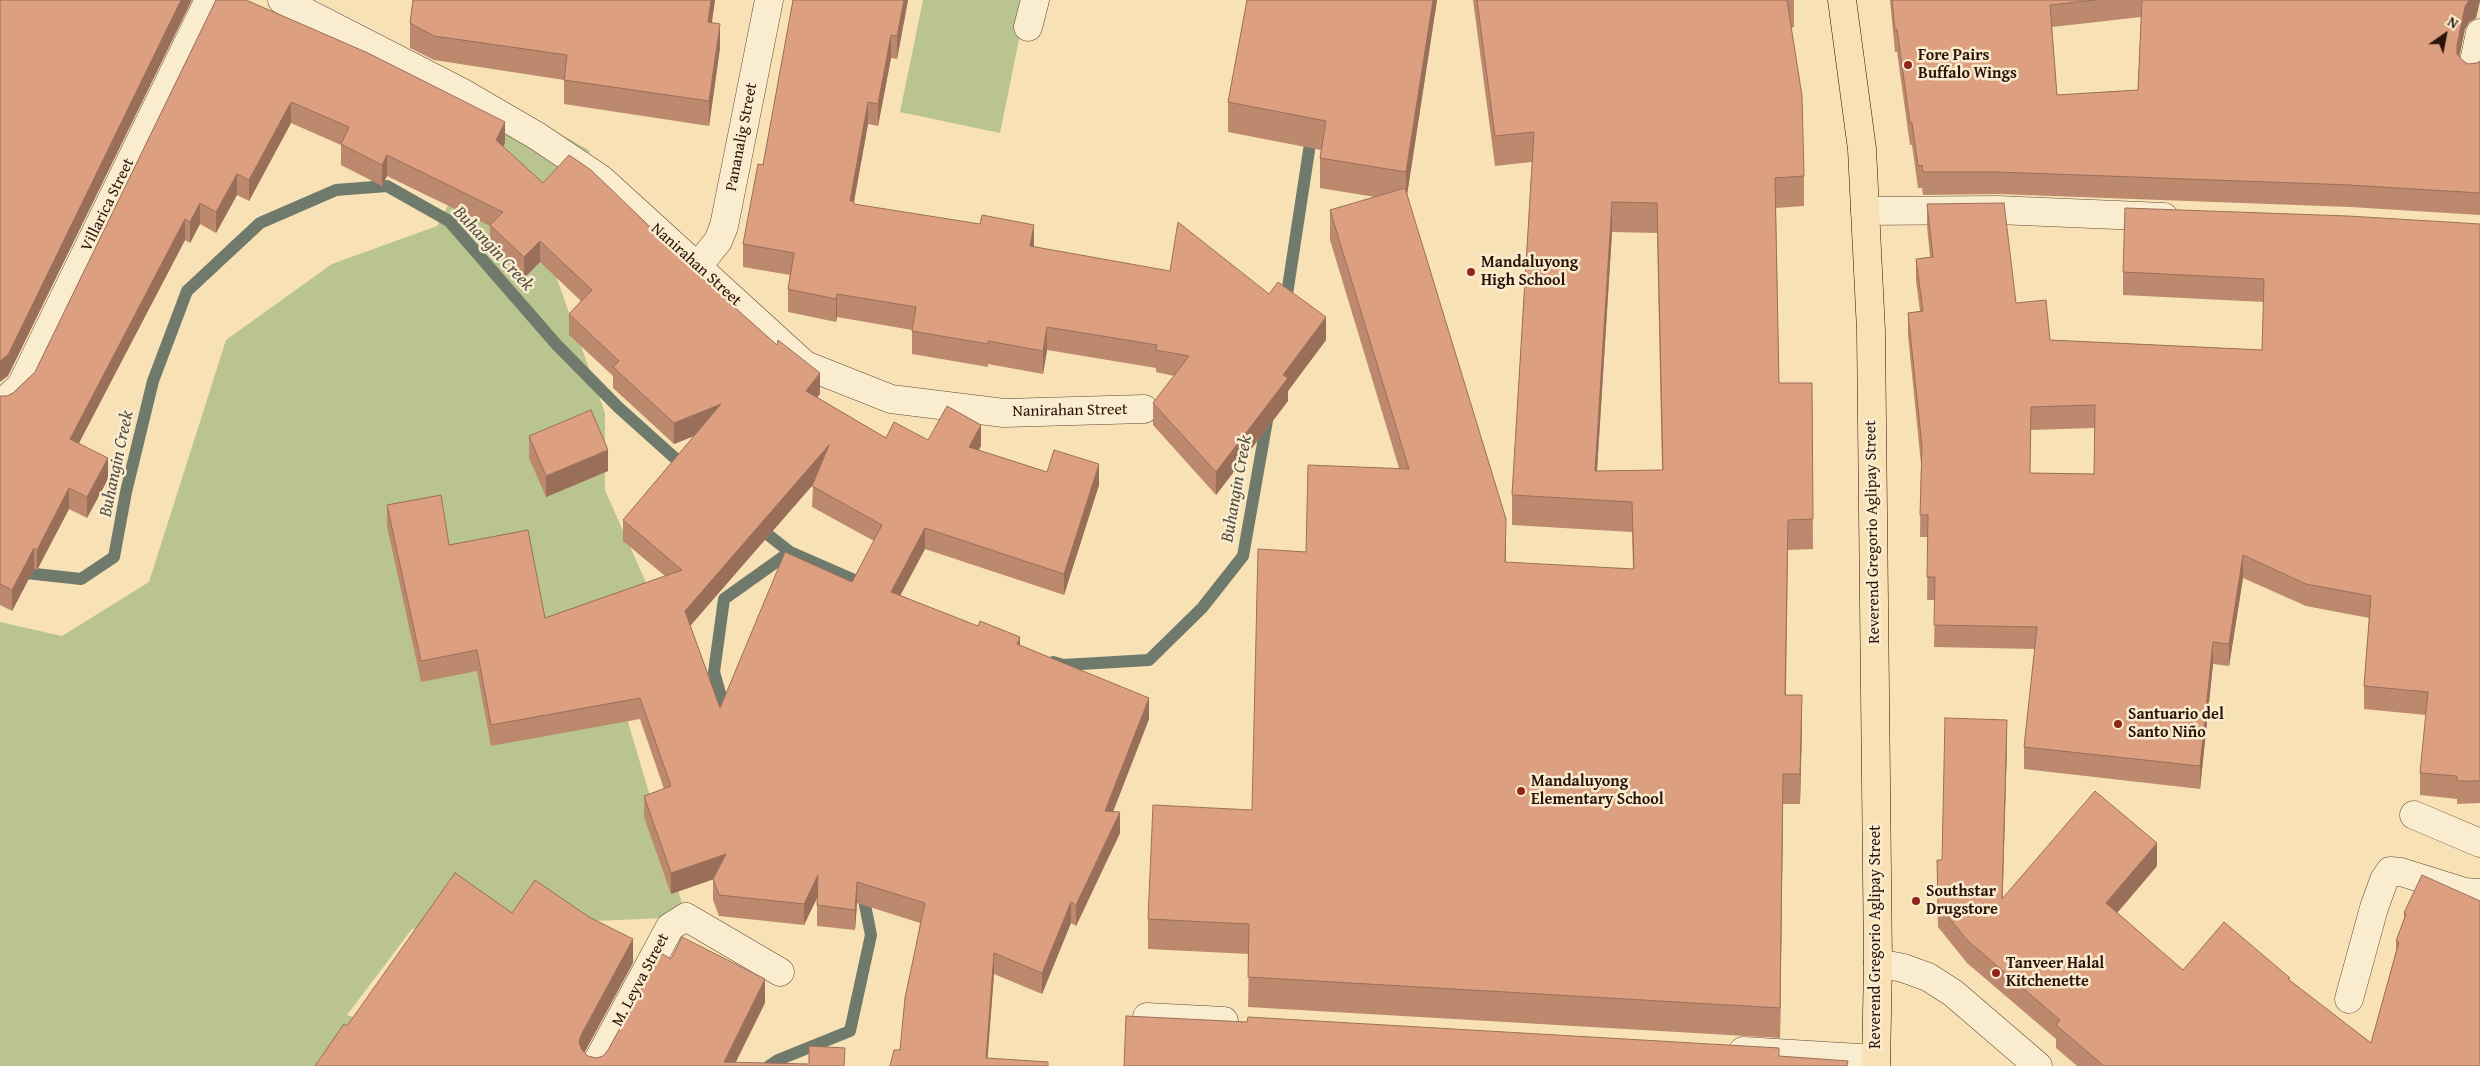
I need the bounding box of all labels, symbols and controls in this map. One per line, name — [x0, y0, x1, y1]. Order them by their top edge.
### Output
north arrow — [2420, 10, 2470, 60]
text: N — [2444, 11, 2463, 33]
place label: Fore Pairs Buffalo Wings — [1918, 46, 2017, 84]
marker: Fore Pairs Buffalo Wings — [1902, 59, 1914, 71]
street label: Pananalig Street — [722, 81, 762, 193]
street label: Villarica Street — [77, 155, 139, 255]
water label: Buhangin Creek — [448, 202, 538, 296]
street label: Nanirahan Street — [647, 219, 745, 311]
place label: Mandaluyong High School — [1481, 253, 1578, 291]
marker: Mandaluyong High School — [1465, 266, 1477, 278]
street label: Nanirahan Street — [1012, 400, 1128, 422]
water label: Buhangin Creek — [95, 409, 139, 519]
street label: Reverend Gregorio Aglipay Street — [1861, 420, 1885, 644]
water label: Buhangin Creek — [1217, 434, 1257, 544]
place label: Santuario del Santo Niño — [2128, 705, 2224, 743]
marker: Santuario del Santo Niño — [2112, 718, 2124, 730]
place label: Mandaluyong Elementary School — [1531, 772, 1664, 810]
marker: Mandaluyong Elementary School — [1515, 785, 1527, 797]
street label: Reverend Gregorio Aglipay Street — [1866, 825, 1886, 1049]
place label: Southstar Drugstore — [1926, 882, 1998, 920]
marker: Southstar Drugstore — [1910, 895, 1922, 907]
street label: M. Leyva Street — [608, 930, 674, 1030]
place label: Tanveer Halal Kitchenette — [2006, 954, 2104, 992]
marker: Tanveer Halal Kitchenette — [1990, 967, 2002, 979]

